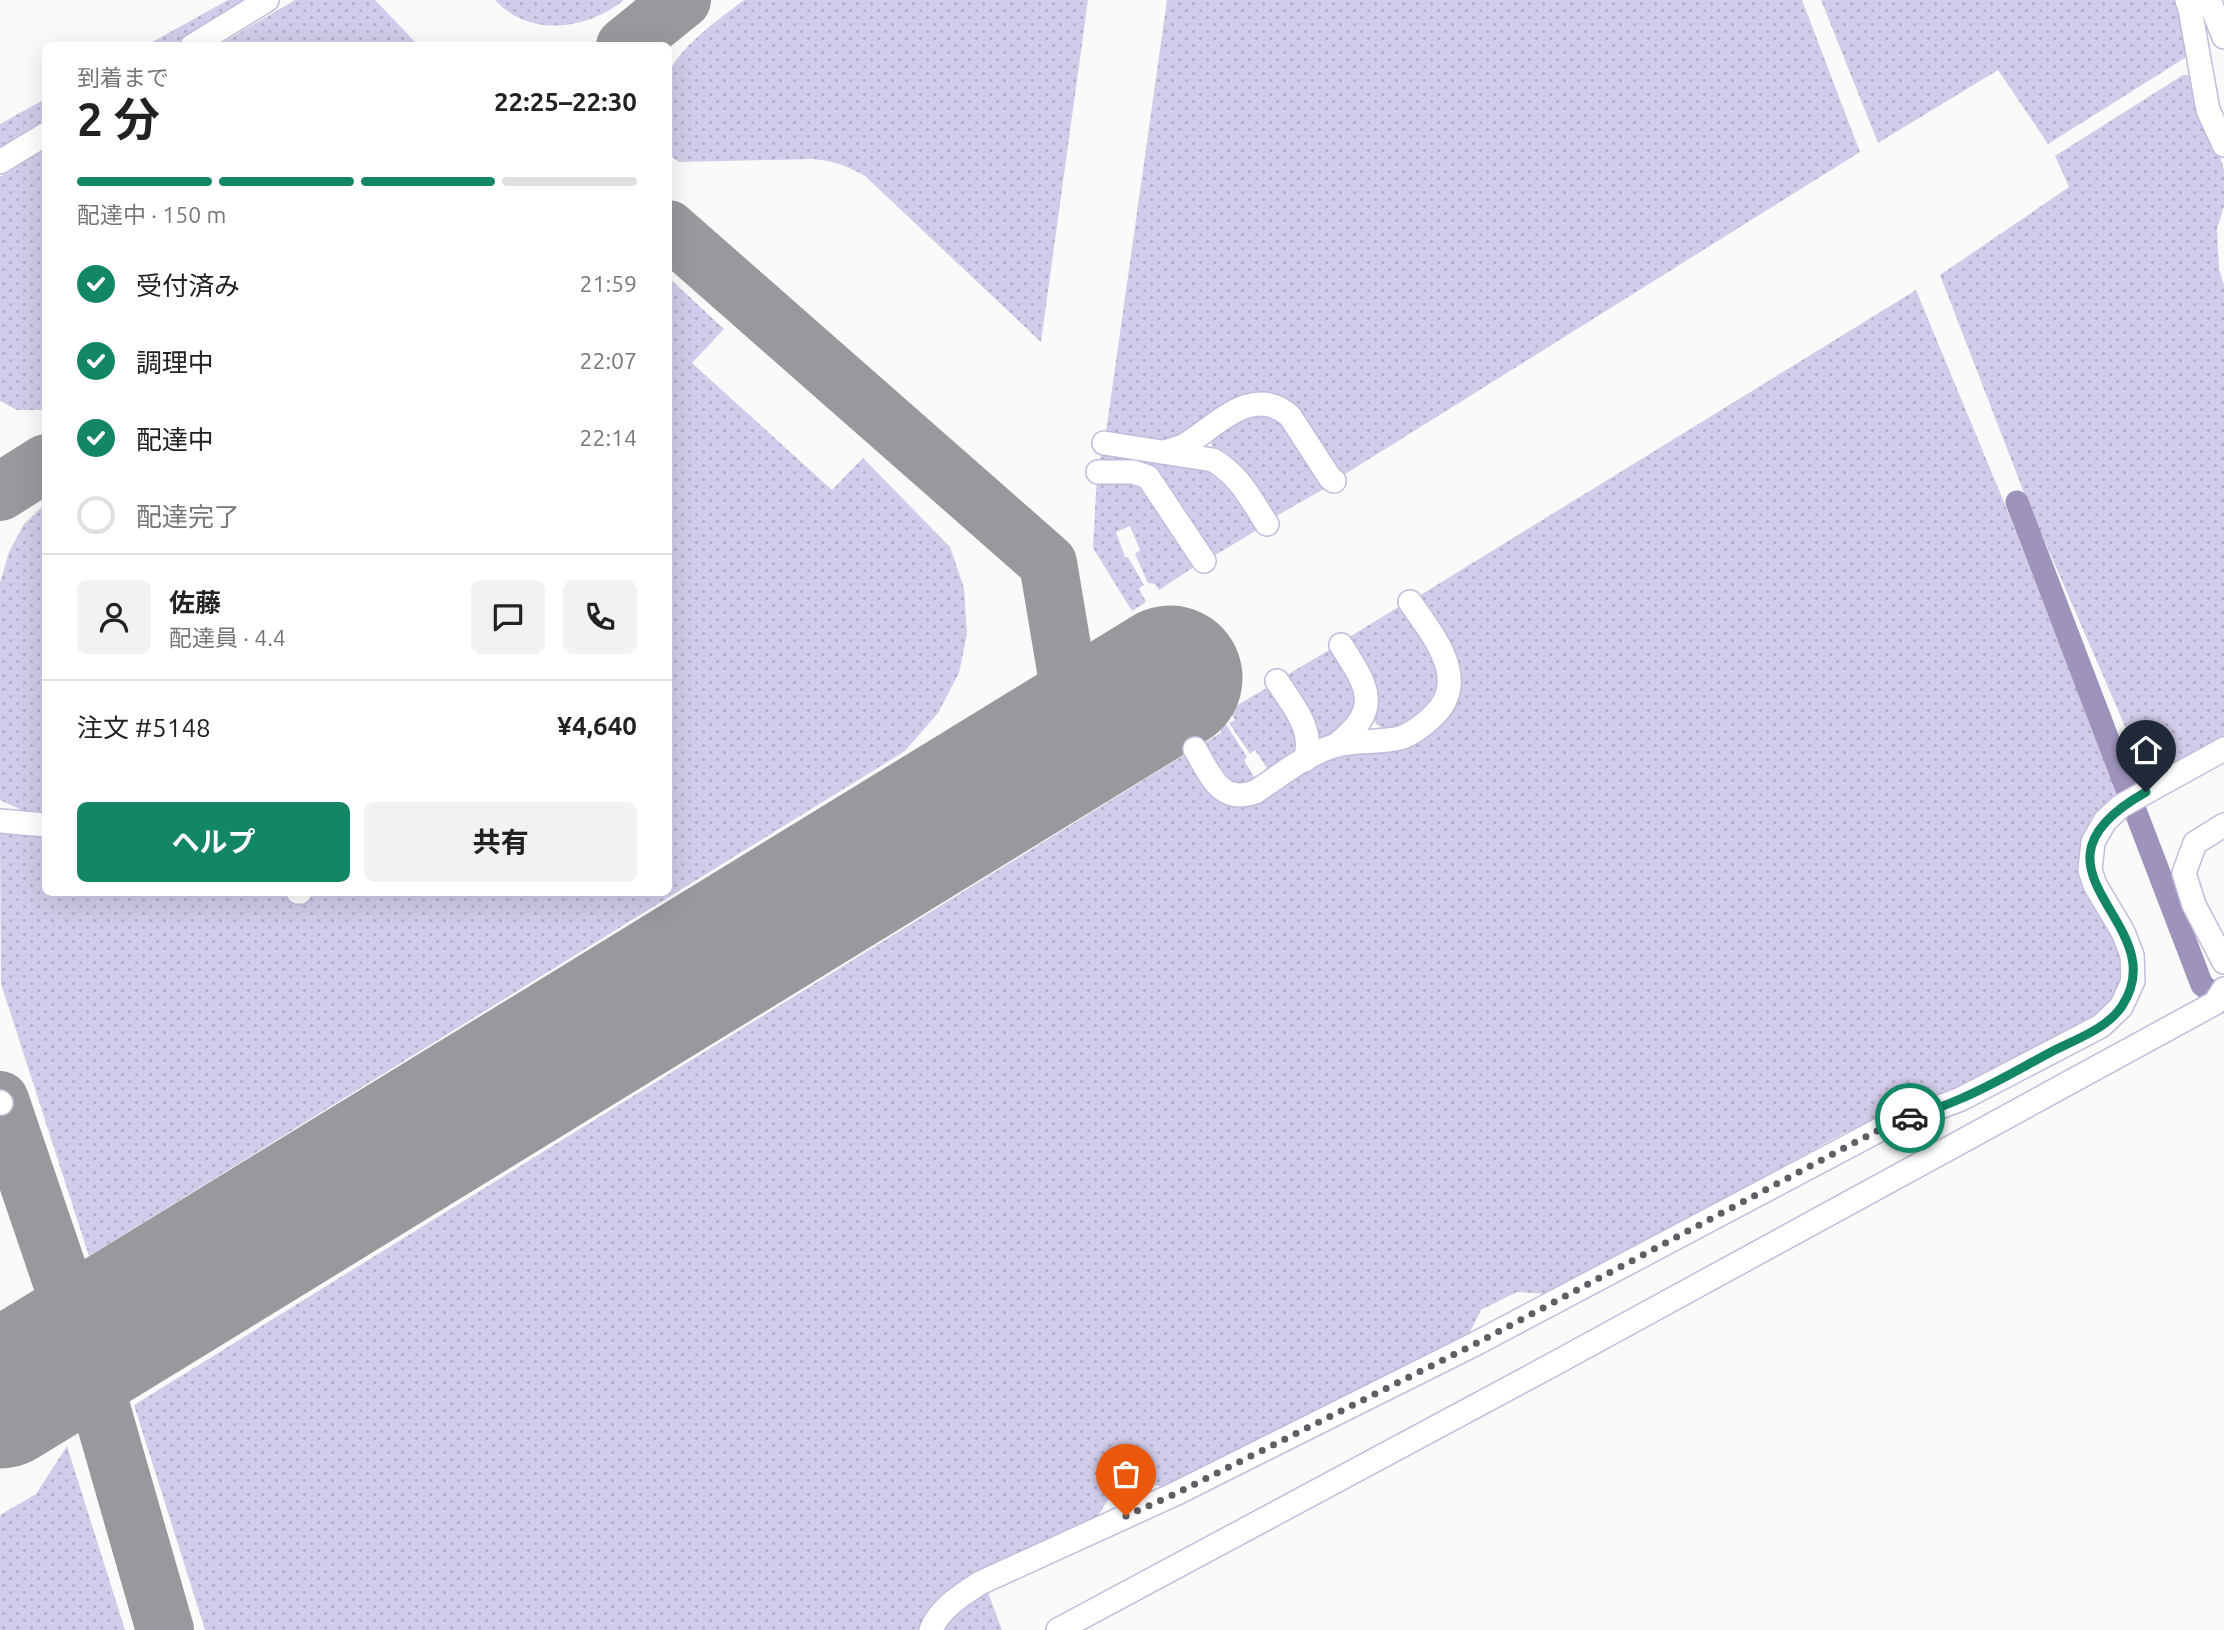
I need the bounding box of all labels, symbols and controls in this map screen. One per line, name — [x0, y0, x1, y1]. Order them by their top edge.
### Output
text: 到着まで — [77, 65, 169, 90]
text: 22:25–22:30 — [494, 87, 637, 116]
text: 2 分 — [77, 93, 160, 145]
text: 配達中 · 150 m — [77, 202, 226, 227]
icon: check — [77, 265, 115, 303]
text: 受付済み — [136, 271, 240, 300]
text: 21:59 — [579, 271, 637, 296]
icon: check — [77, 342, 115, 380]
text: 調理中 — [136, 348, 214, 377]
text: 22:07 — [579, 348, 637, 373]
icon: check — [77, 419, 115, 457]
text: 配達中 — [136, 425, 214, 454]
text: 22:14 — [579, 425, 637, 450]
text: 配達完了 — [136, 502, 240, 531]
button: person — [77, 580, 151, 654]
button: chat — [471, 580, 545, 654]
button: phone — [563, 580, 637, 654]
text: 佐藤 — [169, 588, 221, 617]
text: 配達員 · 4.4 — [169, 625, 286, 650]
text: ¥4,640 — [557, 711, 637, 740]
text: 注文 #5148 — [77, 713, 211, 742]
pin — [2116, 720, 2176, 792]
icon: home — [2127, 731, 2165, 769]
button: ヘルプ — [77, 802, 350, 882]
button: 共有 — [364, 802, 637, 882]
courier — [1875, 1083, 1945, 1153]
icon: car — [1891, 1099, 1929, 1137]
pin — [1096, 1444, 1156, 1516]
icon: bag — [1107, 1455, 1145, 1493]

